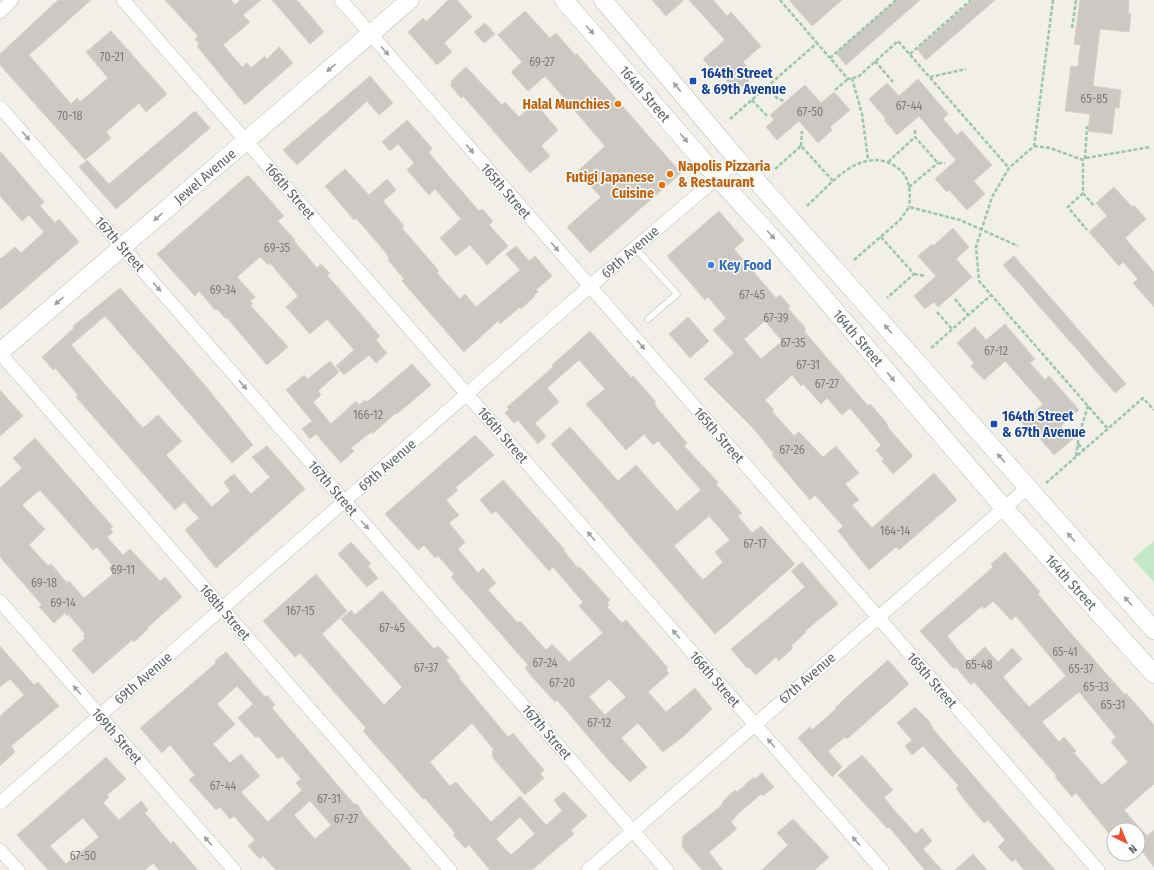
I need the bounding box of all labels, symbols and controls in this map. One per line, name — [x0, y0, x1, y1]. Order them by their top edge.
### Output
one-way arrow — [585, 24, 594, 35]
one-way arrow — [380, 46, 389, 56]
house number: 70-21 — [100, 50, 124, 64]
house number: 69-27 — [529, 55, 555, 69]
street label: 164th Street — [616, 63, 674, 126]
one-way arrow — [326, 64, 336, 73]
place label: 164th Street & 69th Avenue — [701, 65, 786, 98]
marker: 164th Street & 69th Avenue — [688, 76, 698, 86]
one-way arrow — [672, 82, 681, 92]
house number: 65-85 — [1080, 92, 1108, 106]
place label: Halal Munchies — [522, 96, 610, 113]
marker: Halal Munchies — [613, 99, 623, 109]
house number: 67-44 — [896, 99, 922, 113]
house number: 67-50 — [797, 105, 823, 119]
house number: 70-18 — [57, 109, 83, 123]
one-way arrow — [21, 131, 30, 141]
one-way arrow — [680, 133, 689, 143]
one-way arrow — [465, 144, 474, 154]
street label: Jewel Avenue — [171, 145, 240, 208]
place label: Napolis Pizzaria & Restaurant — [678, 158, 770, 191]
street label: 166th Street — [261, 160, 319, 223]
street label: 165th Street — [477, 160, 535, 223]
place label: Futigi Japanese Cuisine — [566, 169, 654, 202]
marker: Napolis Pizzaria & Restaurant — [665, 169, 675, 179]
marker: Futigi Japanese Cuisine — [657, 180, 667, 190]
one-way arrow — [153, 212, 163, 221]
street label: 167th Street — [91, 213, 148, 276]
street label: 69th Avenue — [598, 223, 663, 282]
one-way arrow — [766, 230, 775, 241]
house number: 69-35 — [264, 241, 291, 255]
one-way arrow — [550, 243, 559, 252]
place label: Key Food — [719, 257, 772, 274]
marker: Key Food — [706, 260, 716, 270]
one-way arrow — [153, 281, 162, 292]
house number: 69-34 — [210, 283, 236, 297]
house number: 67-45 — [739, 288, 766, 302]
one-way arrow — [54, 297, 64, 306]
street label: 164th Street — [829, 306, 887, 370]
house number: 67-39 — [763, 311, 789, 325]
one-way arrow — [883, 324, 892, 334]
house number: 67-35 — [780, 336, 806, 350]
one-way arrow — [636, 340, 645, 351]
house number: 67-12 — [984, 344, 1008, 358]
house number: 67-31 — [796, 358, 820, 372]
one-way arrow — [887, 372, 896, 382]
house number: 67-27 — [815, 377, 839, 391]
one-way arrow — [238, 379, 247, 390]
street label: 166th Street — [474, 404, 532, 467]
street label: 165th Street — [690, 404, 748, 467]
house number: 166-12 — [353, 408, 383, 422]
place label: 164th Street & 67th Avenue — [1002, 408, 1086, 441]
marker: 164th Street & 67th Avenue — [989, 419, 999, 429]
street label: 69th Avenue — [355, 436, 420, 495]
house number: 67-26 — [779, 443, 805, 457]
one-way arrow — [997, 453, 1006, 464]
street label: 167th Street — [304, 457, 361, 520]
one-way arrow — [360, 520, 369, 529]
house number: 164-14 — [880, 524, 910, 538]
one-way arrow — [586, 531, 595, 541]
one-way arrow — [1066, 531, 1075, 542]
house number: 67-17 — [743, 537, 767, 551]
street label: 164th Street — [1041, 551, 1100, 614]
house number: 69-11 — [111, 563, 135, 577]
house number: 69-18 — [31, 576, 57, 590]
street label: 168th Street — [196, 581, 254, 644]
house number: 69-14 — [50, 596, 76, 610]
one-way arrow — [1123, 596, 1133, 606]
house number: 167-15 — [285, 604, 315, 618]
house number: 67-45 — [379, 621, 406, 635]
one-way arrow — [672, 629, 681, 639]
house number: 65-41 — [1052, 645, 1078, 659]
street label: 166th Street — [686, 648, 744, 711]
street label: 69th Avenue — [111, 649, 176, 708]
street label: 67th Avenue — [775, 649, 839, 708]
street label: 165th Street — [903, 649, 961, 712]
house number: 67-24 — [532, 656, 558, 670]
house number: 65-48 — [965, 658, 993, 672]
house number: 67-37 — [414, 661, 438, 675]
house number: 65-37 — [1068, 662, 1094, 676]
house number: 67-20 — [549, 676, 575, 690]
house number: 65-33 — [1083, 680, 1109, 694]
one-way arrow — [73, 684, 82, 695]
house number: 65-31 — [1101, 698, 1125, 712]
street label: 167th Street — [518, 701, 575, 764]
street label: 169th Street — [88, 705, 146, 768]
house number: 67-12 — [587, 716, 611, 730]
one-way arrow — [766, 738, 775, 748]
house number: 67-44 — [210, 779, 236, 793]
house number: 67-31 — [317, 792, 341, 806]
house number: 67-27 — [334, 812, 358, 826]
north arrow — [1106, 822, 1146, 862]
one-way arrow — [204, 835, 213, 846]
one-way arrow — [852, 835, 861, 846]
text: N — [1126, 842, 1139, 856]
house number: 67-50 — [70, 849, 96, 863]

